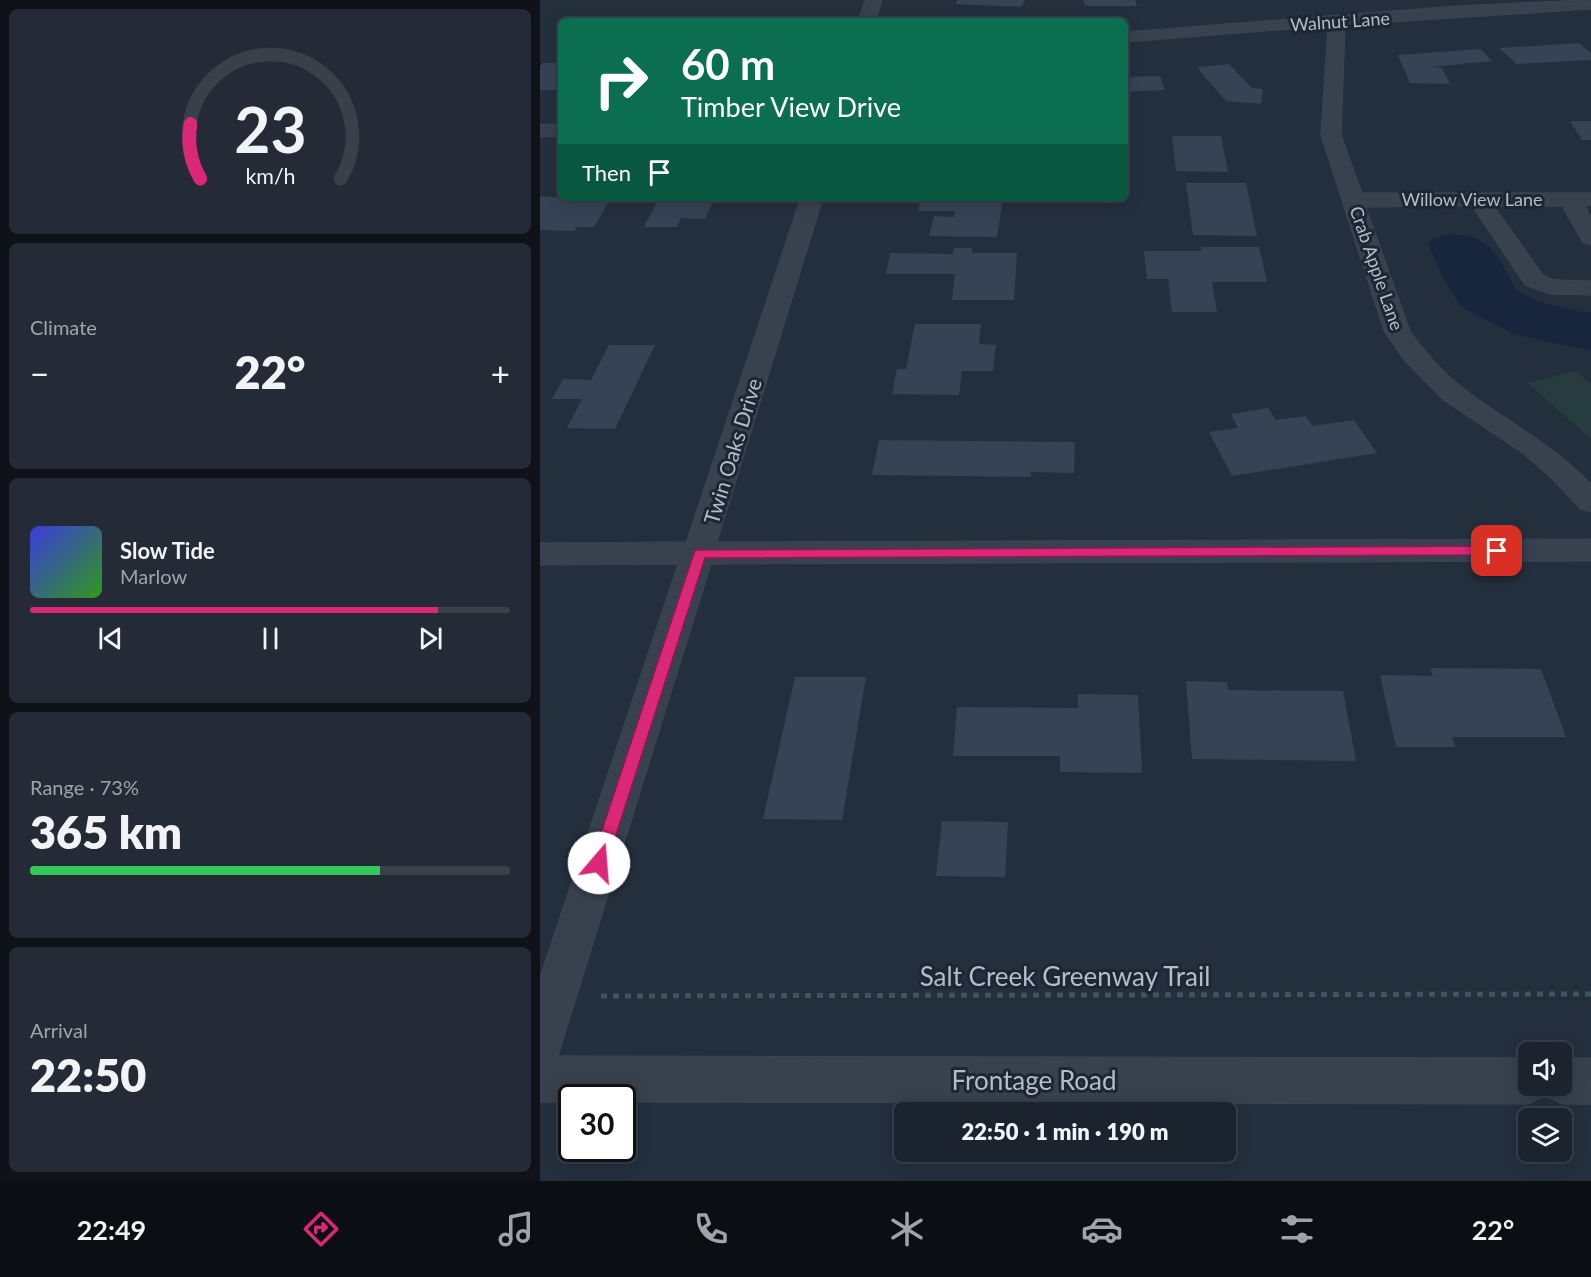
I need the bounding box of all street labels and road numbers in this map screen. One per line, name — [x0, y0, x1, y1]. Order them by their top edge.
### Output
street label: Walnut Lane — [1290, 7, 1390, 35]
street label: Willow View Lane — [1401, 188, 1543, 210]
street label: Crab Apple Lane — [1345, 203, 1409, 333]
street label: Twin Oaks Drive — [698, 375, 766, 527]
street label: Salt Creek Greenway Trail — [920, 960, 1210, 992]
street label: Frontage Road — [951, 1064, 1117, 1096]

